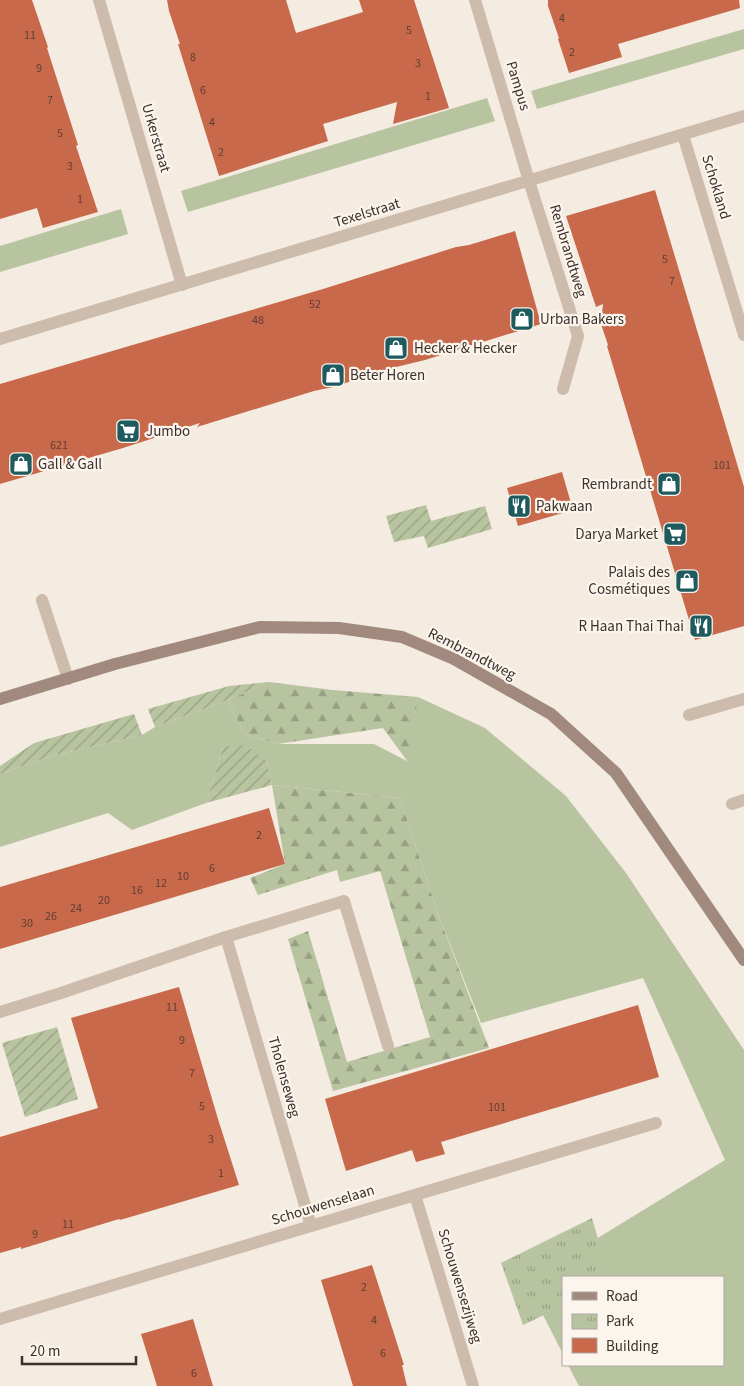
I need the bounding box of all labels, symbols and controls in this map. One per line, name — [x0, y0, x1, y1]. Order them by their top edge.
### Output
house number: 4 — [559, 10, 565, 27]
house number: 5 — [406, 22, 412, 39]
house number: 11 — [24, 27, 36, 44]
house number: 2 — [569, 44, 575, 61]
house number: 8 — [190, 49, 196, 66]
house number: 3 — [415, 55, 421, 72]
street label: Pampus — [501, 59, 535, 113]
house number: 9 — [36, 60, 42, 77]
house number: 6 — [200, 82, 206, 99]
house number: 1 — [425, 88, 431, 105]
house number: 7 — [47, 92, 53, 109]
street label: Urkerstraat — [136, 101, 176, 175]
house number: 4 — [209, 114, 215, 131]
house number: 5 — [57, 125, 63, 142]
house number: 2 — [218, 144, 224, 161]
street label: Schokland — [696, 152, 736, 222]
house number: 3 — [67, 158, 73, 175]
house number: 1 — [77, 191, 83, 208]
street label: Texelstraat — [331, 193, 403, 233]
street label: Rembrandtweg — [544, 202, 592, 300]
house number: 5 — [662, 251, 668, 268]
house number: 7 — [669, 273, 675, 290]
house number: 52 — [309, 296, 321, 313]
shop icon: Urban Bakers — [509, 306, 535, 332]
place label: Urban Bakers — [540, 309, 624, 330]
house number: 48 — [252, 312, 264, 329]
shop icon: Hecker & Hecker — [383, 335, 409, 361]
place label: Hecker & Hecker — [414, 338, 518, 359]
shop icon: Beter Horen — [320, 362, 346, 388]
place label: Beter Horen — [350, 365, 425, 386]
supermarket icon: Jumbo — [115, 418, 141, 444]
place label: Jumbo — [146, 421, 190, 442]
house number: 621 — [50, 437, 68, 454]
shop icon: Gall & Gall — [8, 451, 34, 477]
place label: Gall & Gall — [38, 454, 102, 475]
house number: 101 — [713, 457, 731, 474]
shop icon: Rembrandt — [656, 471, 682, 497]
place label: Rembrandt — [581, 474, 652, 495]
restaurant icon: Pakwaan — [506, 493, 532, 519]
place label: Pakwaan — [536, 496, 593, 517]
supermarket icon: Darya Market — [662, 521, 688, 547]
place label: Darya Market — [575, 524, 658, 545]
place label: Palais des Cosmétiques — [588, 562, 670, 600]
shop icon: Palais des Cosmétiques — [674, 568, 700, 594]
restaurant icon: R Haan Thai Thai — [688, 613, 714, 639]
place label: R Haan Thai Thai — [578, 616, 684, 637]
street label: Rembrandtweg — [424, 623, 520, 685]
house number: 2 — [256, 827, 262, 844]
house number: 6 — [209, 860, 215, 877]
house number: 10 — [177, 868, 189, 885]
house number: 12 — [155, 875, 167, 892]
house number: 16 — [131, 882, 143, 899]
house number: 20 — [98, 892, 110, 909]
house number: 24 — [70, 900, 82, 917]
house number: 26 — [45, 908, 57, 925]
house number: 30 — [21, 915, 33, 932]
house number: 11 — [166, 999, 178, 1016]
house number: 9 — [179, 1032, 185, 1049]
street label: Tholenseweg — [262, 1034, 306, 1120]
house number: 7 — [189, 1065, 195, 1082]
house number: 5 — [199, 1098, 205, 1115]
house number: 101 — [488, 1099, 506, 1116]
house number: 3 — [208, 1131, 214, 1148]
house number: 1 — [218, 1165, 224, 1182]
street label: Schouwenselaan — [269, 1179, 377, 1231]
house number: 11 — [62, 1216, 74, 1233]
house number: 9 — [32, 1226, 38, 1243]
street label: Schouwensezijweg — [433, 1226, 488, 1346]
legend — [562, 1276, 724, 1366]
house number: 2 — [361, 1279, 367, 1296]
text: Road — [606, 1286, 638, 1307]
text: Park — [606, 1311, 635, 1332]
house number: 4 — [371, 1312, 377, 1329]
scale bar — [22, 1334, 136, 1366]
text: Building — [606, 1336, 659, 1357]
text: 20 m — [30, 1341, 60, 1362]
house number: 6 — [380, 1345, 386, 1362]
house number: 6 — [191, 1365, 197, 1382]

